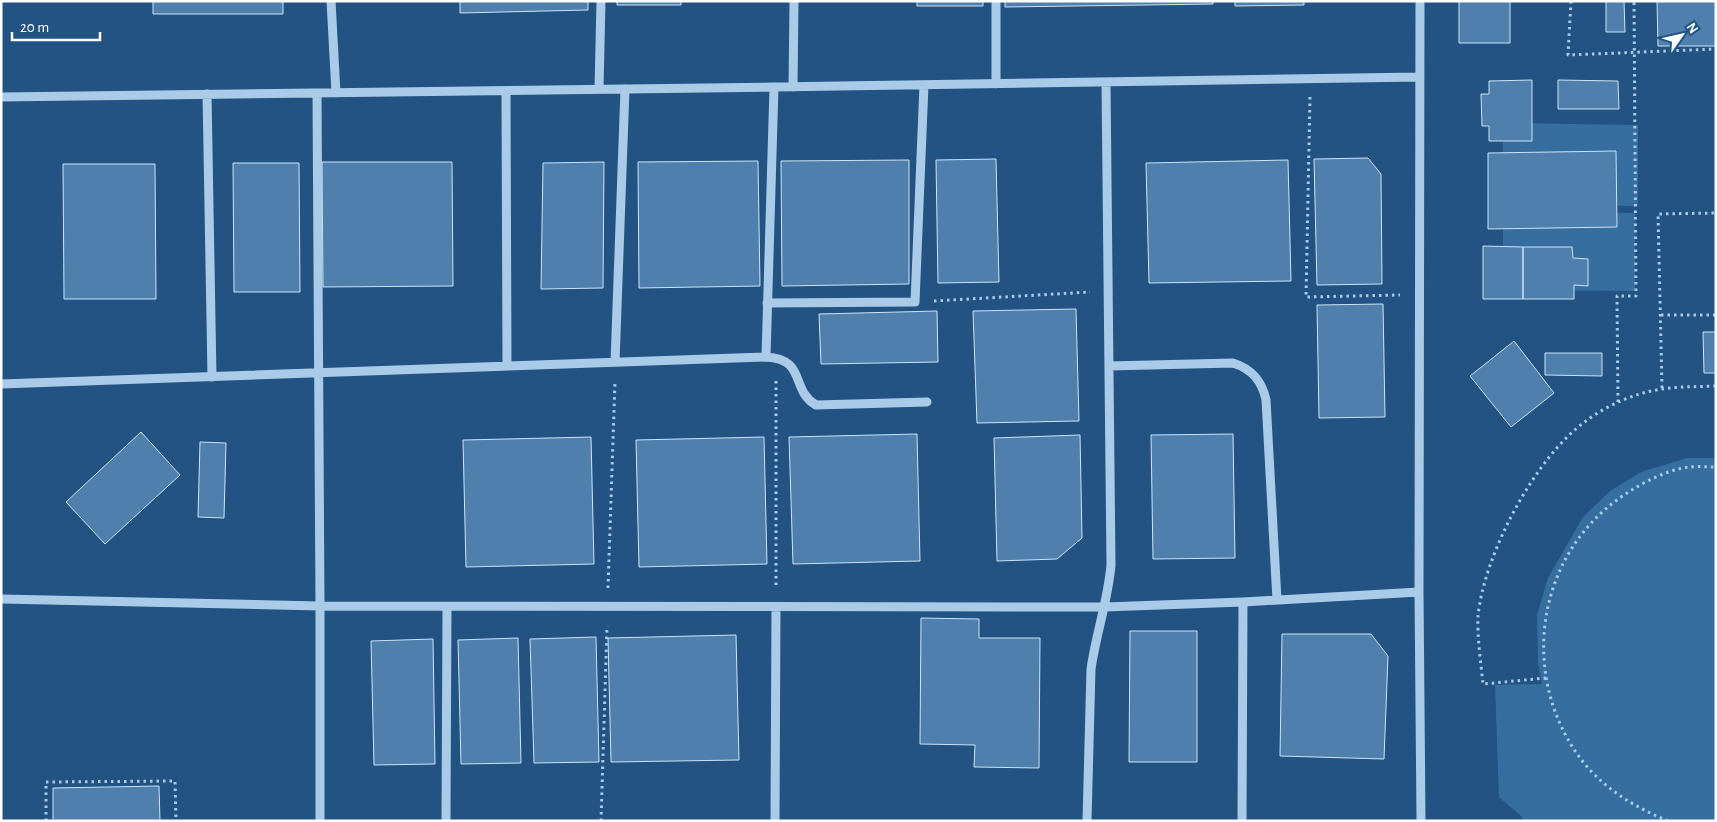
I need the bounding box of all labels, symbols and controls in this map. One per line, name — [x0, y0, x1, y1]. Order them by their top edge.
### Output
scale bar — [12, 10, 100, 42]
north arrow — [1657, 10, 1707, 60]
text: 20 m — [20, 20, 49, 35]
text: N — [1683, 20, 1700, 36]

